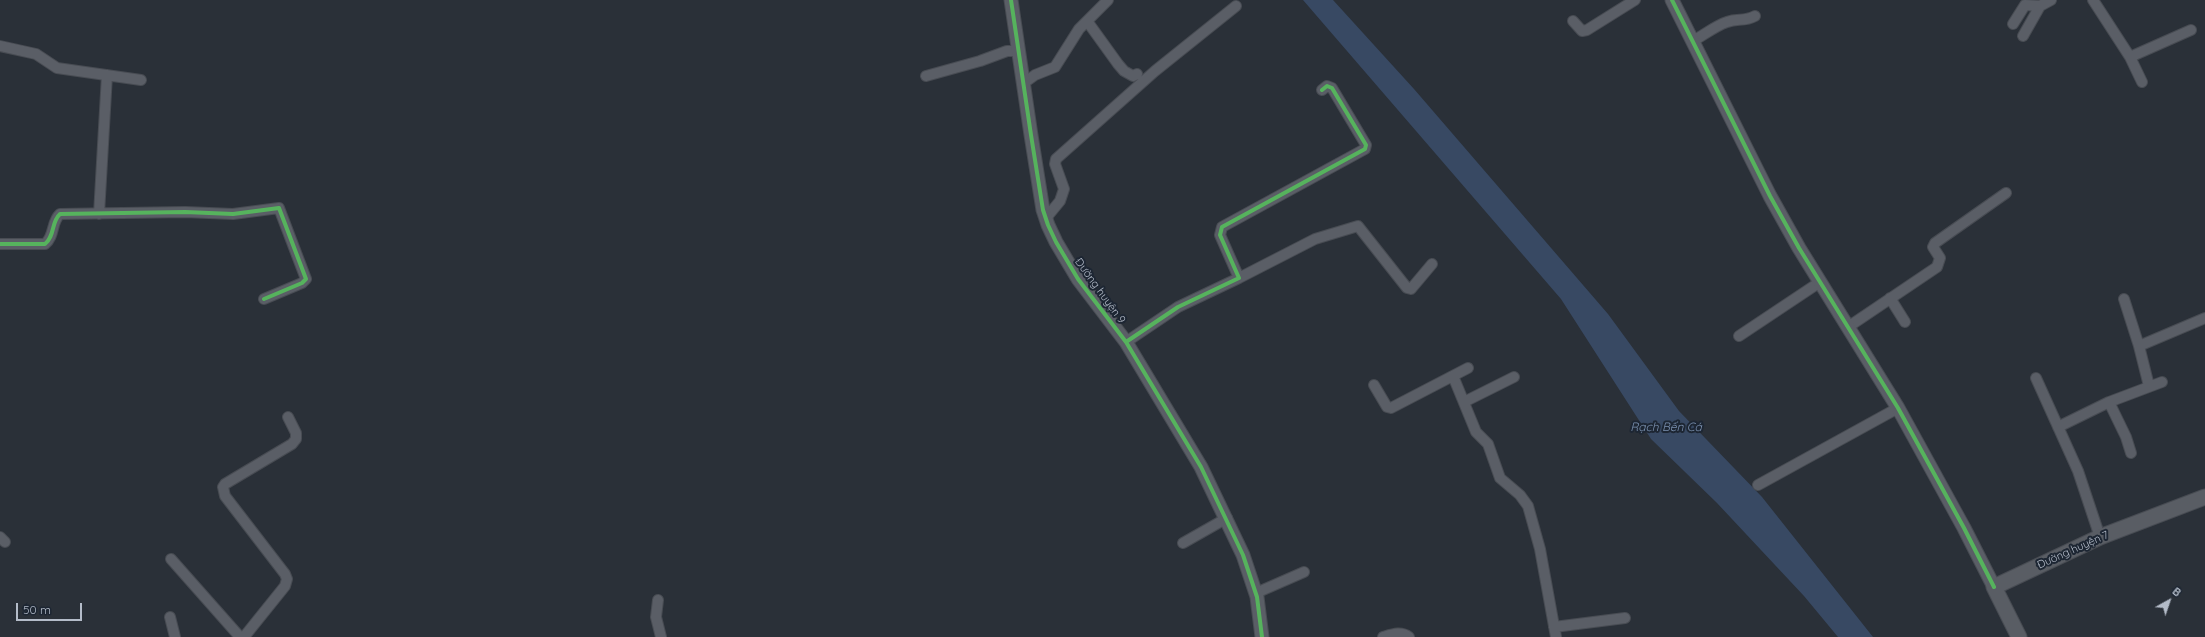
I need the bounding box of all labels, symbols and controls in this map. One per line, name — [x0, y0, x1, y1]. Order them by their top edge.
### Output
street label: Đường huyện 9 — [1072, 256, 1128, 326]
water label: Rạch Bến Cá — [1630, 420, 1702, 434]
street label: Đường huyện 7 — [2035, 528, 2111, 572]
north arrow — [2149, 581, 2189, 621]
text: B — [2169, 584, 2184, 599]
scale bar — [18, 595, 84, 621]
text: 50 m — [23, 602, 51, 617]

